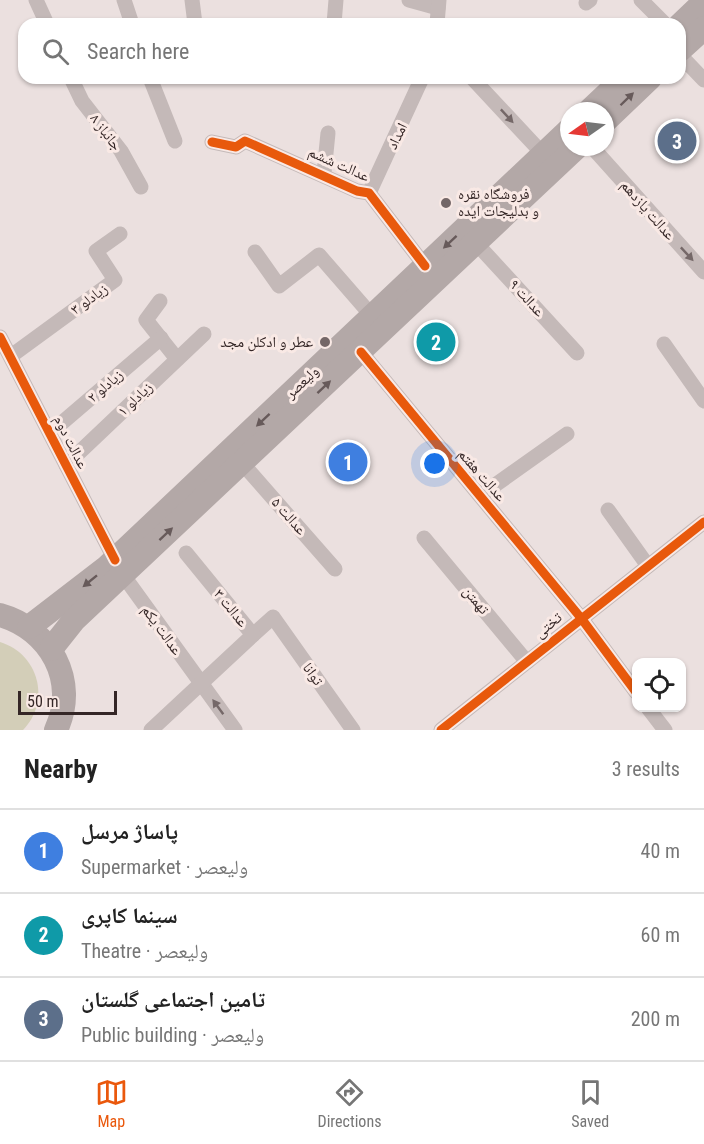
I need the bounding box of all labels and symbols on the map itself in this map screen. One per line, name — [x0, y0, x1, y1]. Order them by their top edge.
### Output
one-way arrow — [620, 93, 634, 107]
north arrow — [560, 102, 614, 156]
one-way arrow — [500, 109, 514, 123]
street label: جانباز ۸ — [86, 110, 126, 154]
pin: 3 — [658, 118, 696, 164]
street label: امداد — [383, 120, 411, 152]
street label: عدالت ششم — [305, 143, 373, 186]
street label: عدالت یازدهم — [616, 176, 679, 245]
place label: فروشگاه نقره و بدلیجات ایده — [458, 185, 539, 220]
marker: فروشگاه نقره و بدلیجات ایده — [439, 196, 453, 210]
one-way arrow — [443, 235, 458, 249]
one-way arrow — [680, 246, 694, 261]
street label: عدالت ۹ — [506, 276, 549, 321]
street label: زیادلو ۳ — [67, 279, 111, 318]
pin: 2 — [416, 320, 456, 364]
place label: عطر و ادکلن مجد — [220, 333, 313, 352]
marker: عطر و ادکلن مجد — [318, 335, 332, 349]
street label: ولیعصر — [281, 362, 323, 403]
street label: زیادلو ۲ — [83, 366, 127, 406]
street label: زیادلو ۱ — [114, 378, 156, 420]
one-way arrow — [317, 380, 331, 394]
street label: عدالت دوم — [49, 412, 92, 473]
one-way arrow — [256, 412, 270, 426]
pin: 1 — [328, 440, 368, 484]
street label: عدالت هفتم — [453, 445, 510, 506]
your location — [420, 449, 449, 478]
street label: عدالت ۵ — [268, 494, 310, 539]
one-way arrow — [159, 527, 174, 541]
one-way arrow — [82, 575, 98, 588]
street label: تهمتن — [458, 582, 493, 619]
street label: عدالت ۳ — [210, 585, 252, 631]
street label: عدالت یکم — [137, 602, 186, 659]
street label: تختی — [530, 608, 567, 643]
street label: توانا — [299, 659, 327, 689]
scale bar — [18, 688, 117, 716]
one-way arrow — [212, 699, 224, 715]

